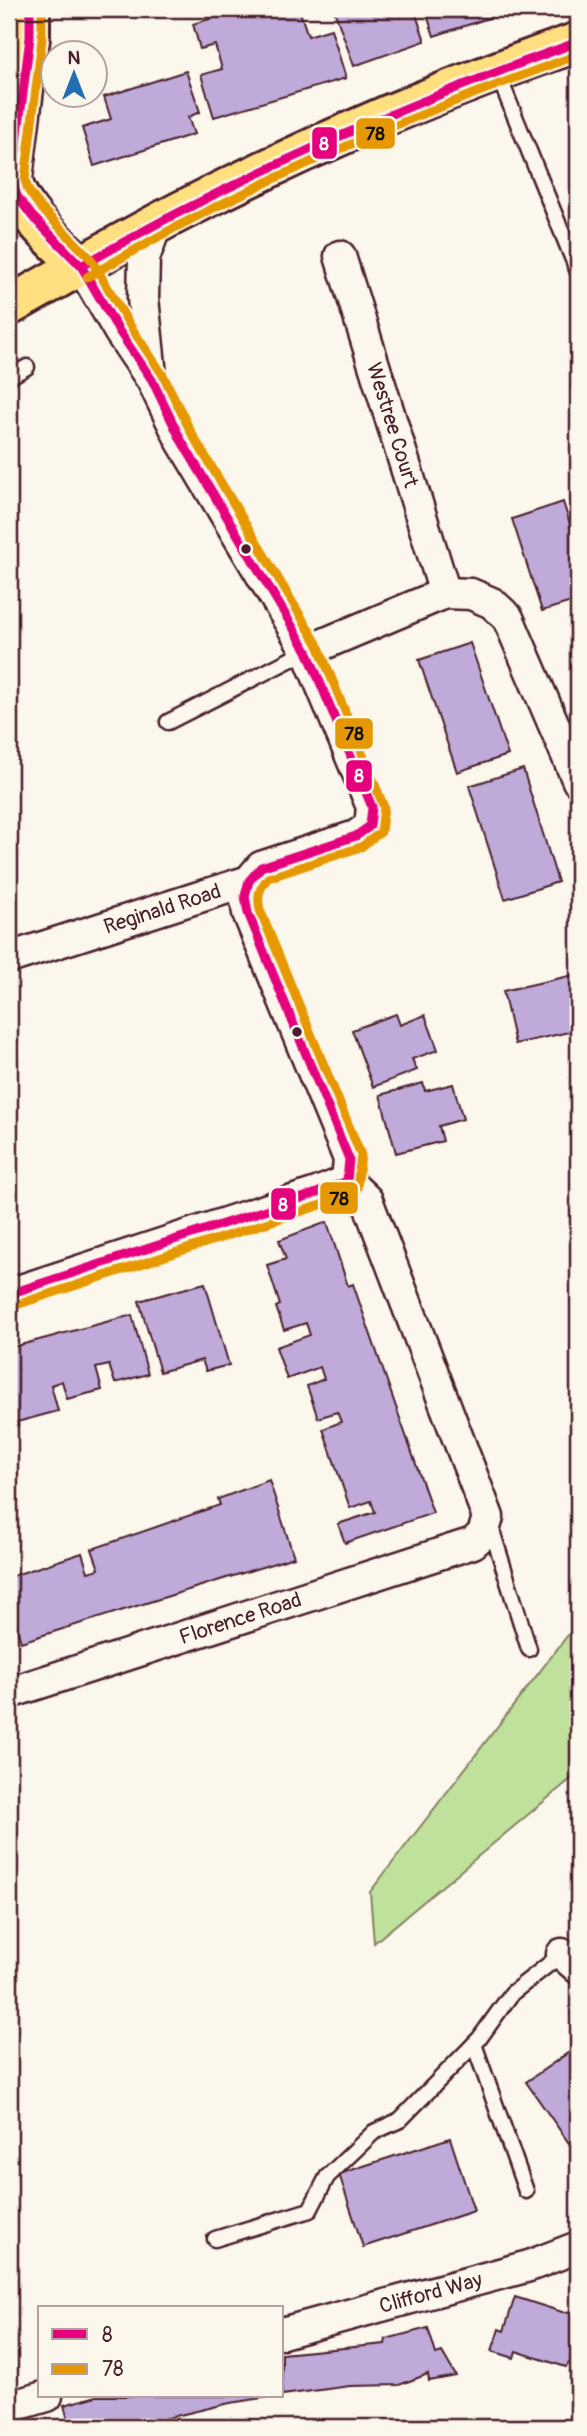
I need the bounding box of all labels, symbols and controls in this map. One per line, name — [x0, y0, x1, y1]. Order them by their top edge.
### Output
north arrow — [38, 38, 108, 108]
text: N — [68, 46, 81, 70]
line badge: 78 — [355, 117, 396, 150]
text: 78 — [365, 122, 385, 146]
line badge: 8 — [311, 126, 338, 160]
text: 8 — [319, 132, 329, 156]
street label: Westree Court — [361, 359, 425, 491]
unlabelled marker — [239, 542, 253, 556]
line badge: 78 — [334, 717, 374, 750]
text: 78 — [344, 722, 364, 746]
line badge: 8 — [345, 759, 373, 793]
text: 8 — [354, 764, 364, 788]
street label: Reginald Road — [100, 877, 224, 940]
unlabelled marker — [290, 1025, 304, 1039]
line badge: 78 — [319, 1181, 359, 1215]
line badge: 8 — [270, 1187, 297, 1221]
text: 78 — [329, 1187, 349, 1211]
text: 8 — [278, 1193, 288, 1217]
street label: Florence Road — [176, 1586, 305, 1651]
street label: Clifford Way — [376, 2266, 485, 2320]
legend — [38, 2306, 284, 2398]
text: 8 — [102, 2322, 113, 2349]
text: 78 — [102, 2356, 124, 2383]

